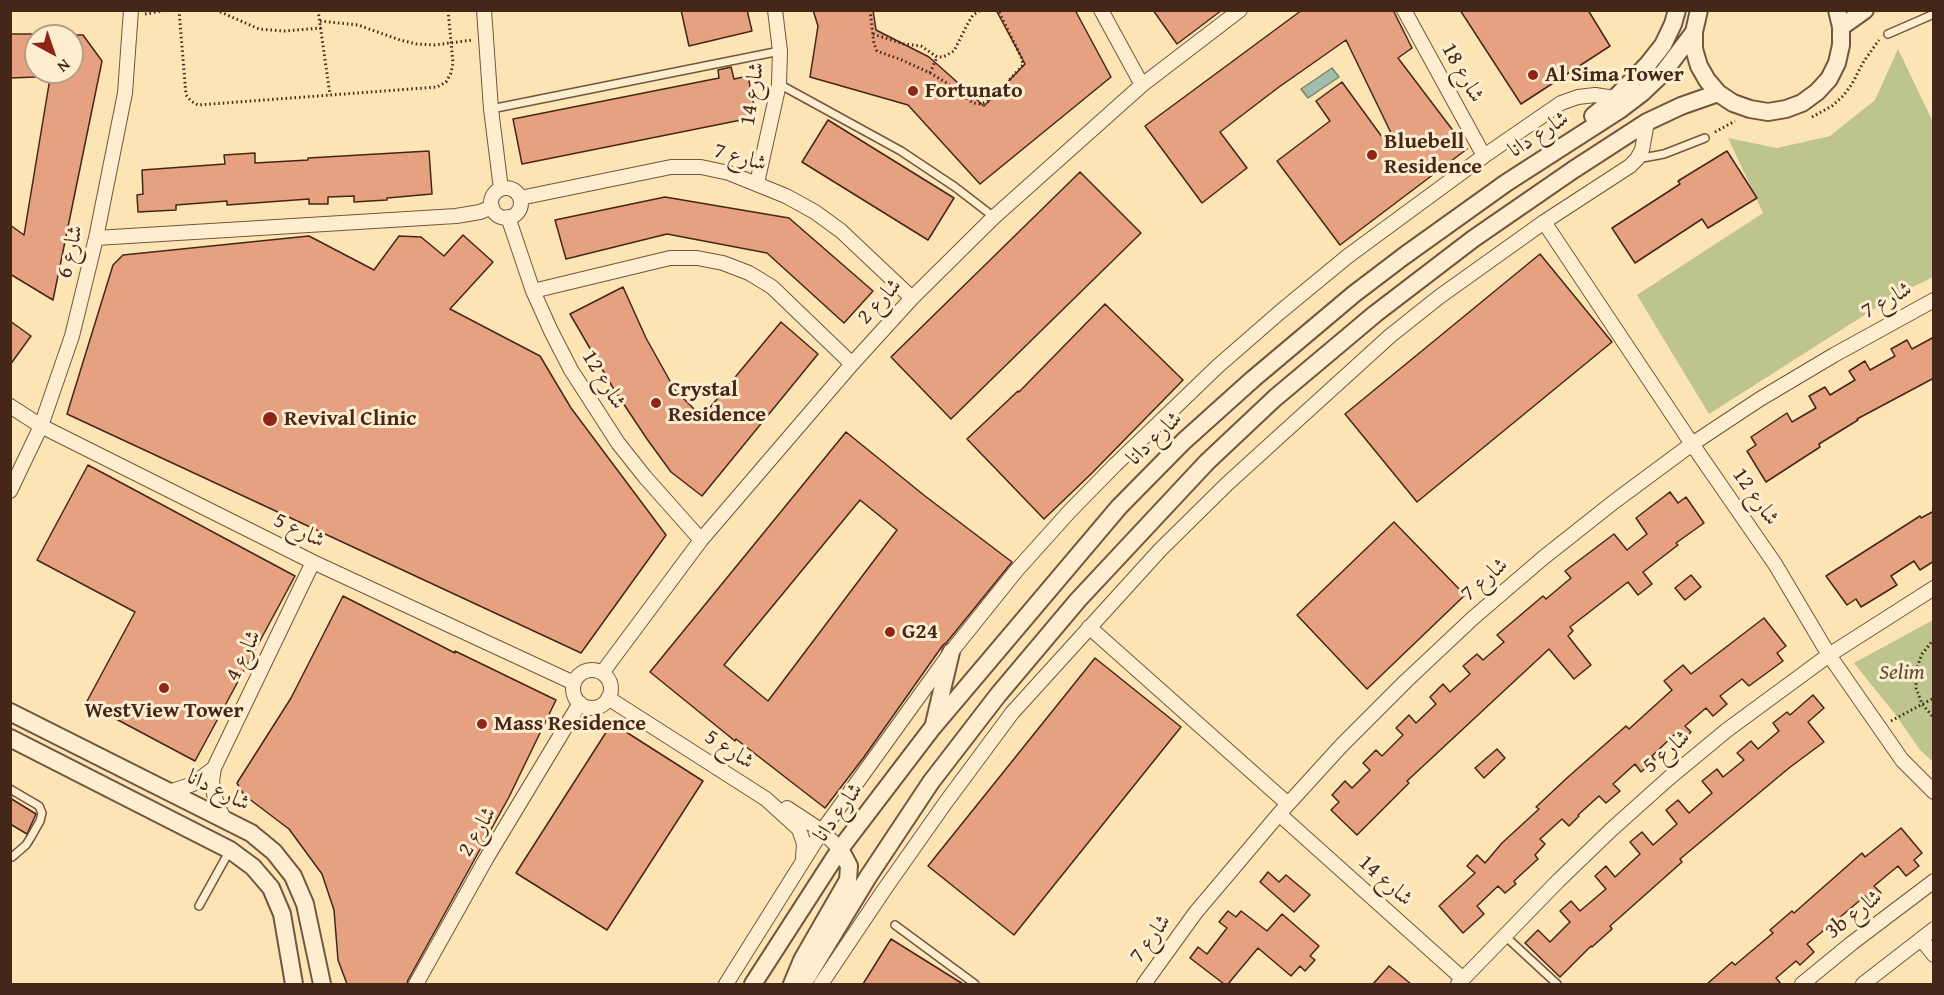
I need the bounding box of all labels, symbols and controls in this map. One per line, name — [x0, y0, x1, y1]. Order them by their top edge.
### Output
north arrow — [24, 24, 84, 84]
street label: شارع 18 — [1435, 39, 1489, 107]
text: N — [52, 54, 76, 79]
street label: شارع 14 — [735, 60, 771, 128]
place label: Al Sima Tower — [1545, 62, 1684, 88]
marker: Al Sima Tower — [1526, 68, 1540, 82]
place label: Fortunato — [925, 78, 1023, 104]
marker: Fortunato — [906, 84, 920, 98]
street label: شارع دانا — [1504, 106, 1574, 164]
place label: Bluebell Residence — [1384, 129, 1482, 180]
street label: شارع 7 — [711, 138, 769, 178]
marker: Bluebell Residence — [1365, 148, 1379, 162]
street label: شارع 6 — [52, 223, 90, 281]
street label: شارع 2 — [852, 273, 908, 331]
street label: شارع 7 — [1857, 276, 1917, 326]
street label: شارع 12 — [575, 346, 631, 414]
place label: Crystal Residence — [668, 377, 766, 428]
marker: Crystal Residence — [649, 396, 663, 410]
place label: Revival Clinic — [284, 406, 416, 432]
street label: شارع دانا — [1122, 406, 1188, 472]
marker: Revival Clinic — [261, 410, 279, 428]
street label: شارع 12 — [1726, 463, 1784, 531]
street label: شارع 5 — [269, 507, 329, 555]
street label: شارع 7 — [1456, 552, 1514, 608]
place label: G24 — [902, 619, 938, 645]
marker: G24 — [883, 625, 897, 639]
street label: شارع 4 — [220, 626, 268, 686]
park label: Selim — [1879, 660, 1925, 686]
marker: WestView Tower — [157, 681, 171, 695]
place label: WestView Tower — [84, 698, 244, 724]
place label: Mass Residence — [494, 711, 646, 737]
marker: Mass Residence — [475, 717, 489, 731]
street label: شارع 5 — [699, 724, 759, 776]
street label: شارع 5 — [1638, 725, 1696, 779]
street label: شارع دانا — [182, 764, 254, 818]
street label: شارع دانا — [809, 778, 869, 848]
street label: شارع 2 — [453, 802, 503, 862]
street label: شارع 14 — [1352, 850, 1418, 912]
street label: 3b شارع — [1820, 885, 1888, 945]
street label: شارع 7 — [1125, 910, 1177, 968]

